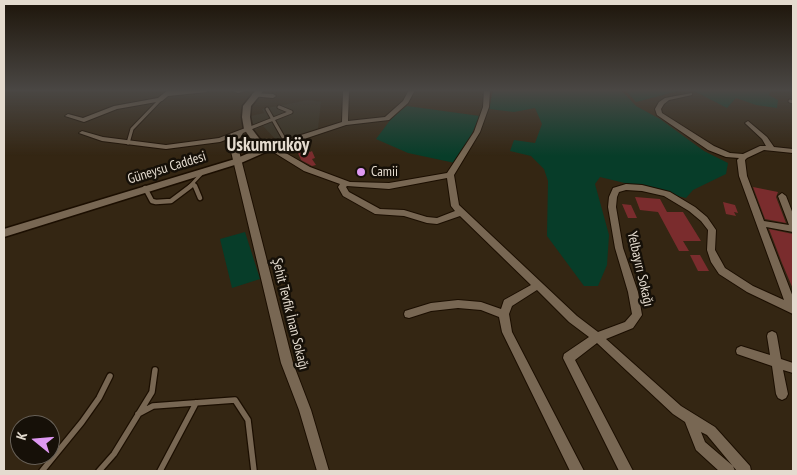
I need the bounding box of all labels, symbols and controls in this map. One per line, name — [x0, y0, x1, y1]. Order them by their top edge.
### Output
district label: Uskumruköy — [227, 135, 309, 157]
street label: Güneysu Caddesi — [126, 148, 208, 188]
place label: Camii — [371, 164, 398, 180]
marker: Camii — [355, 166, 367, 178]
street label: Yelbayırı Sokağı — [623, 230, 657, 308]
street label: Şehit Tevfik İnan Sokağı — [268, 256, 312, 372]
north arrow — [10, 415, 60, 465]
text: K — [12, 430, 31, 442]

